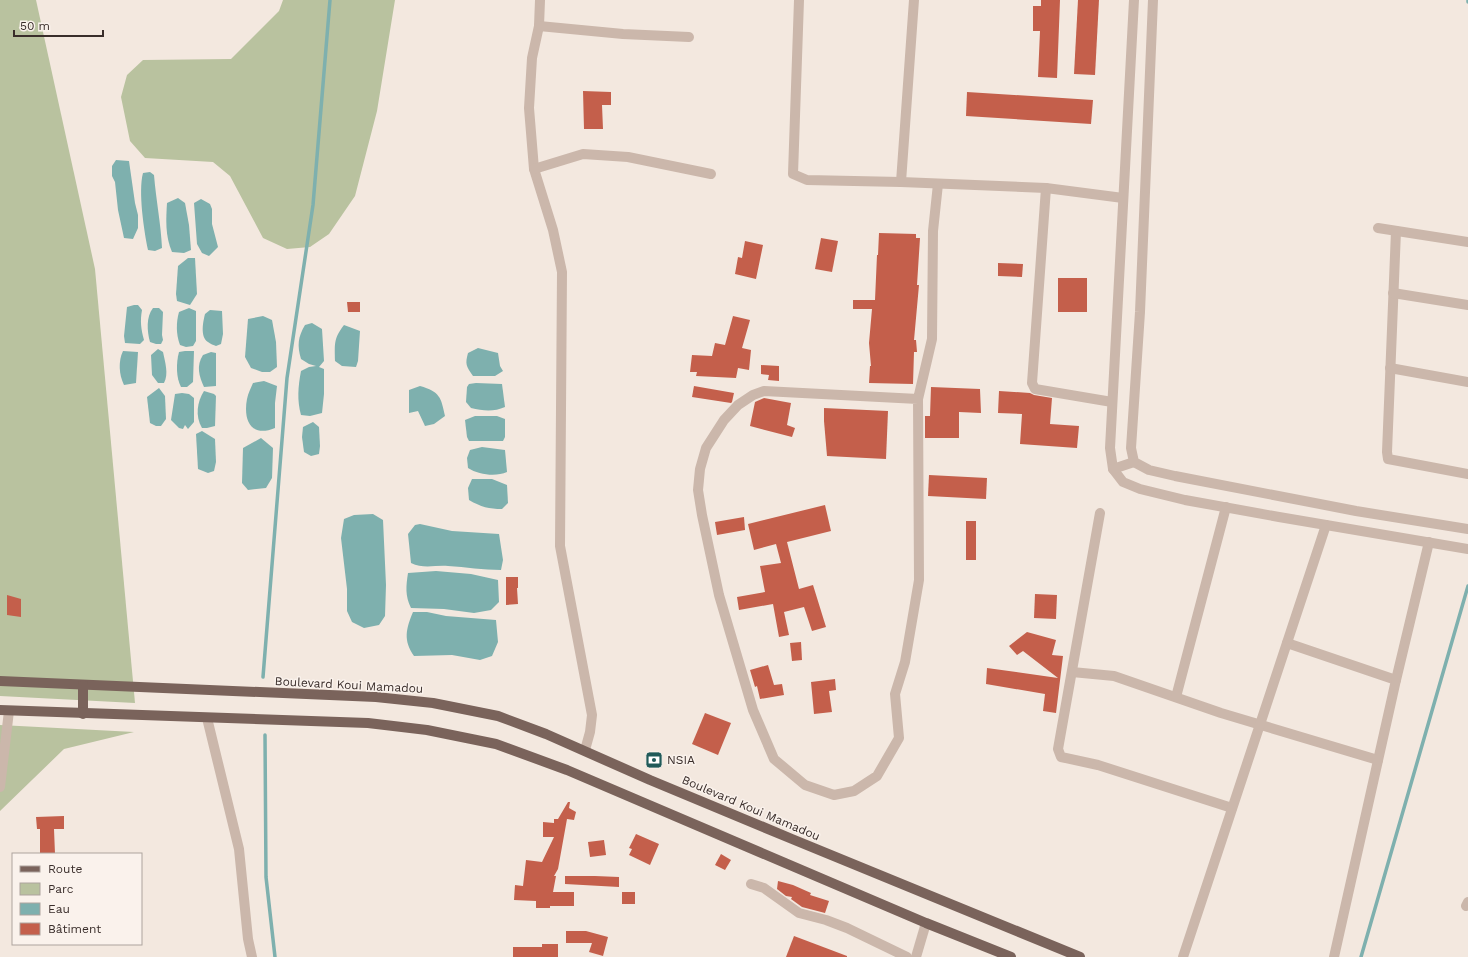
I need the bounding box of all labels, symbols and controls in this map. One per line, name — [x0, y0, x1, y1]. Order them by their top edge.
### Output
scale bar — [14, 12, 103, 38]
text: 50 m — [20, 19, 50, 33]
street label: Boulevard Koui Mamadou — [274, 674, 424, 696]
bank icon: NSIA — [644, 750, 664, 770]
place label: NSIA — [667, 753, 695, 767]
street label: Boulevard Koui Mamadou — [680, 773, 822, 843]
legend — [12, 853, 142, 945]
text: Route — [48, 862, 82, 876]
text: Parc — [48, 882, 74, 896]
text: Eau — [48, 902, 70, 916]
text: Bâtiment — [48, 922, 101, 936]

